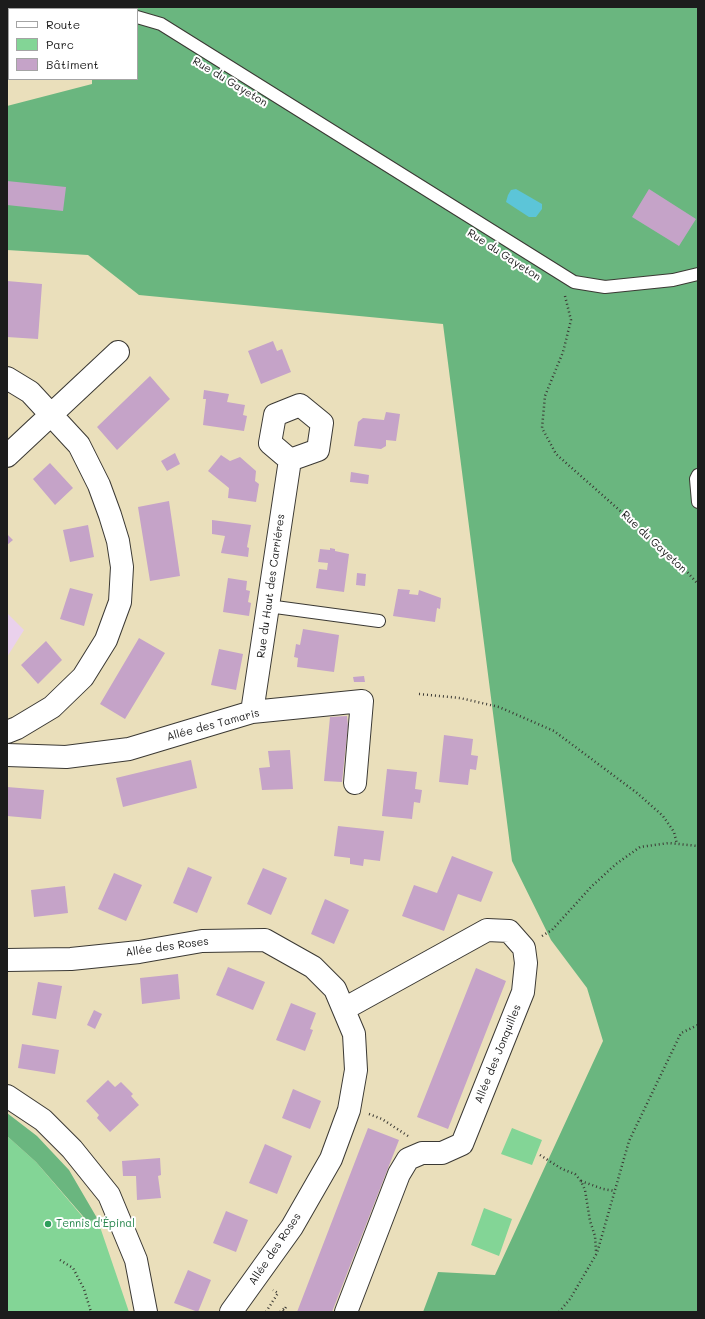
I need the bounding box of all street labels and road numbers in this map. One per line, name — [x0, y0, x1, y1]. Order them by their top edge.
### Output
street label: Rue du Gayeton — [190, 54, 270, 110]
street label: Rue du Gayeton — [465, 226, 543, 284]
street label: Rue du Gayeton — [618, 508, 690, 576]
street label: Rue du Haut des Carriéres — [254, 513, 288, 659]
street label: Allée des Tamaris — [165, 706, 261, 744]
street label: Allée des Roses — [124, 935, 210, 959]
street label: Allée des Jonquilles — [472, 1003, 524, 1105]
street label: Allée des Roses — [246, 1210, 304, 1288]

